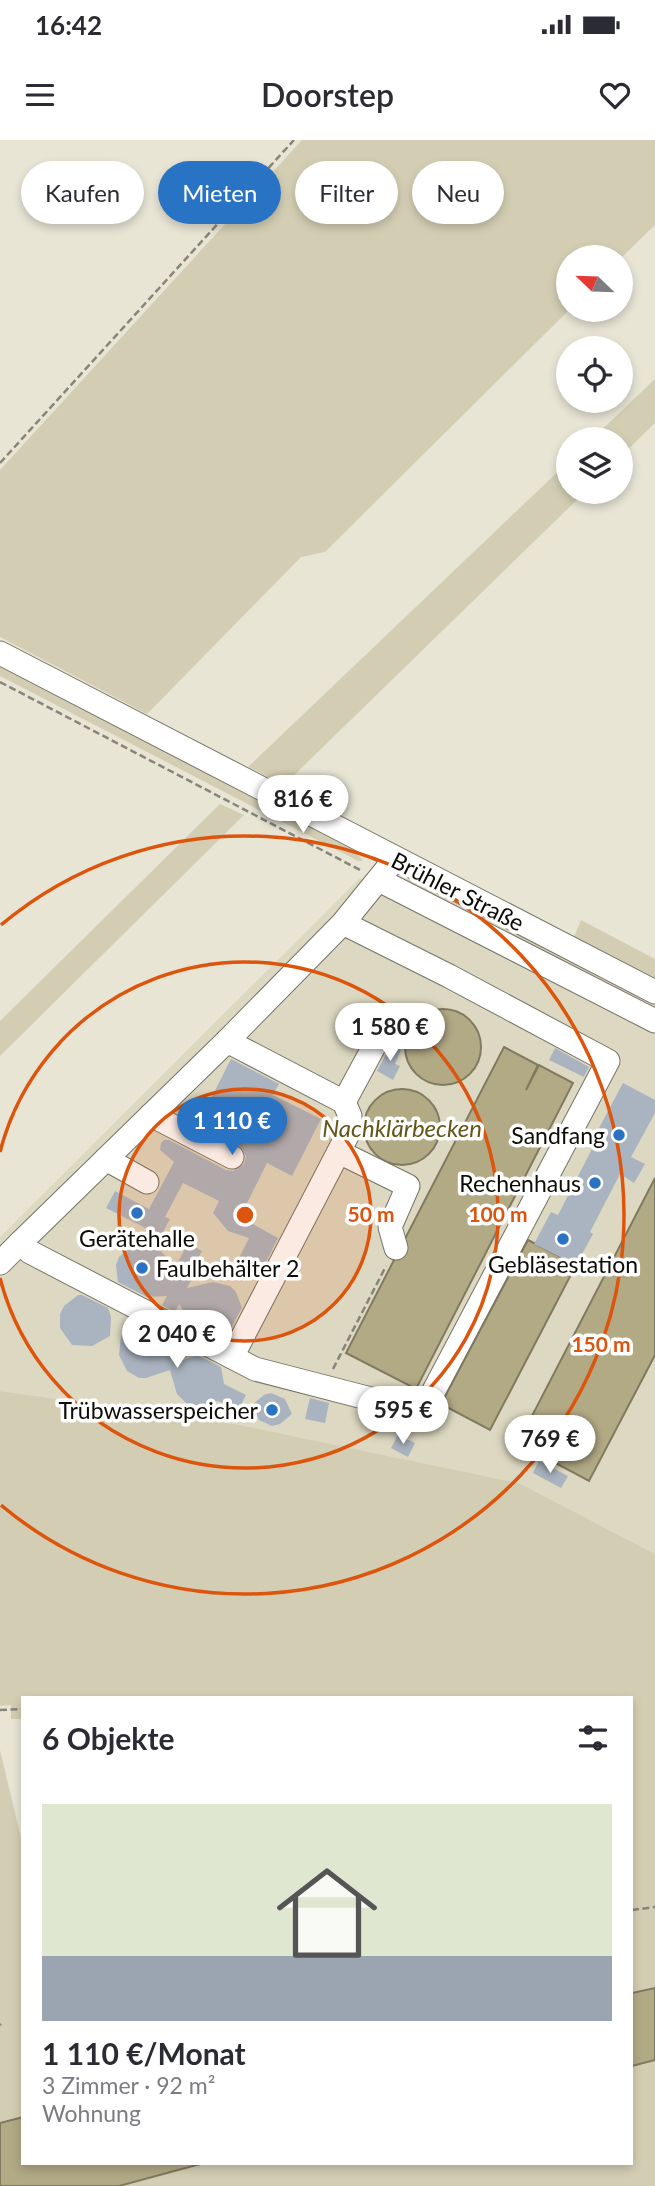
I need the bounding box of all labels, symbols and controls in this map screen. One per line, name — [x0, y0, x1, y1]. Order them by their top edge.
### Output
text: 16:42 — [35, 9, 102, 41]
text: Doorstep — [261, 75, 394, 114]
icon: menu — [21, 76, 59, 114]
icon: heart — [596, 76, 634, 114]
chip: Kaufen — [21, 161, 144, 224]
chip: Mieten — [158, 161, 281, 224]
chip: Filter — [295, 161, 398, 224]
chip: Neu — [412, 161, 504, 224]
north arrow — [556, 245, 634, 322]
map controls — [556, 245, 633, 504]
button: locate — [556, 336, 633, 413]
button: layers — [556, 427, 633, 504]
pin: 816 € — [254, 776, 352, 835]
text: 816 € — [274, 784, 332, 812]
street label: Brühler Straße — [387, 846, 529, 936]
pin: 1 580 € — [325, 1004, 455, 1063]
text: 1 580 € — [351, 1012, 429, 1040]
pin: 1 110 € — [167, 1098, 297, 1157]
text: 1 110 € — [193, 1106, 271, 1134]
water label: Nachklärbecken — [322, 1113, 482, 1142]
place label: Sandfang — [511, 1121, 605, 1149]
marker: Sandfang — [611, 1127, 627, 1143]
place label: Rechenhaus — [459, 1169, 581, 1197]
marker: Rechenhaus — [587, 1175, 603, 1191]
text: 50 m — [347, 1201, 395, 1226]
text: 100 m — [468, 1201, 528, 1226]
centre of rings — [233, 1203, 257, 1227]
marker: Gerätehalle — [129, 1205, 145, 1221]
place label: Gerätehalle — [79, 1224, 195, 1252]
marker: Gebläsestation — [555, 1231, 571, 1247]
place label: Gebläsestation — [488, 1250, 638, 1278]
place label: Faulbehälter 2 — [156, 1254, 299, 1282]
marker: Faulbehälter 2 — [134, 1260, 150, 1276]
pin: 2 040 € — [112, 1310, 242, 1370]
text: 2 040 € — [138, 1319, 216, 1347]
text: 150 m — [571, 1331, 631, 1356]
pin: 595 € — [354, 1386, 452, 1446]
text: 595 € — [374, 1395, 432, 1423]
place label: Trübwasserspeicher — [58, 1396, 259, 1424]
marker: Trübwasserspeicher — [264, 1402, 280, 1418]
pin: 769 € — [501, 1416, 599, 1475]
text: 769 € — [521, 1424, 579, 1452]
icon: filters — [574, 1719, 612, 1757]
text: 6 Objekte — [42, 1720, 174, 1756]
icon: home — [264, 1850, 390, 1976]
text: 1 110 €/Monat — [42, 2035, 246, 2071]
text: 3 Zimmer · 92 m² — [42, 2071, 215, 2099]
text: Wohnung — [42, 2099, 141, 2127]

